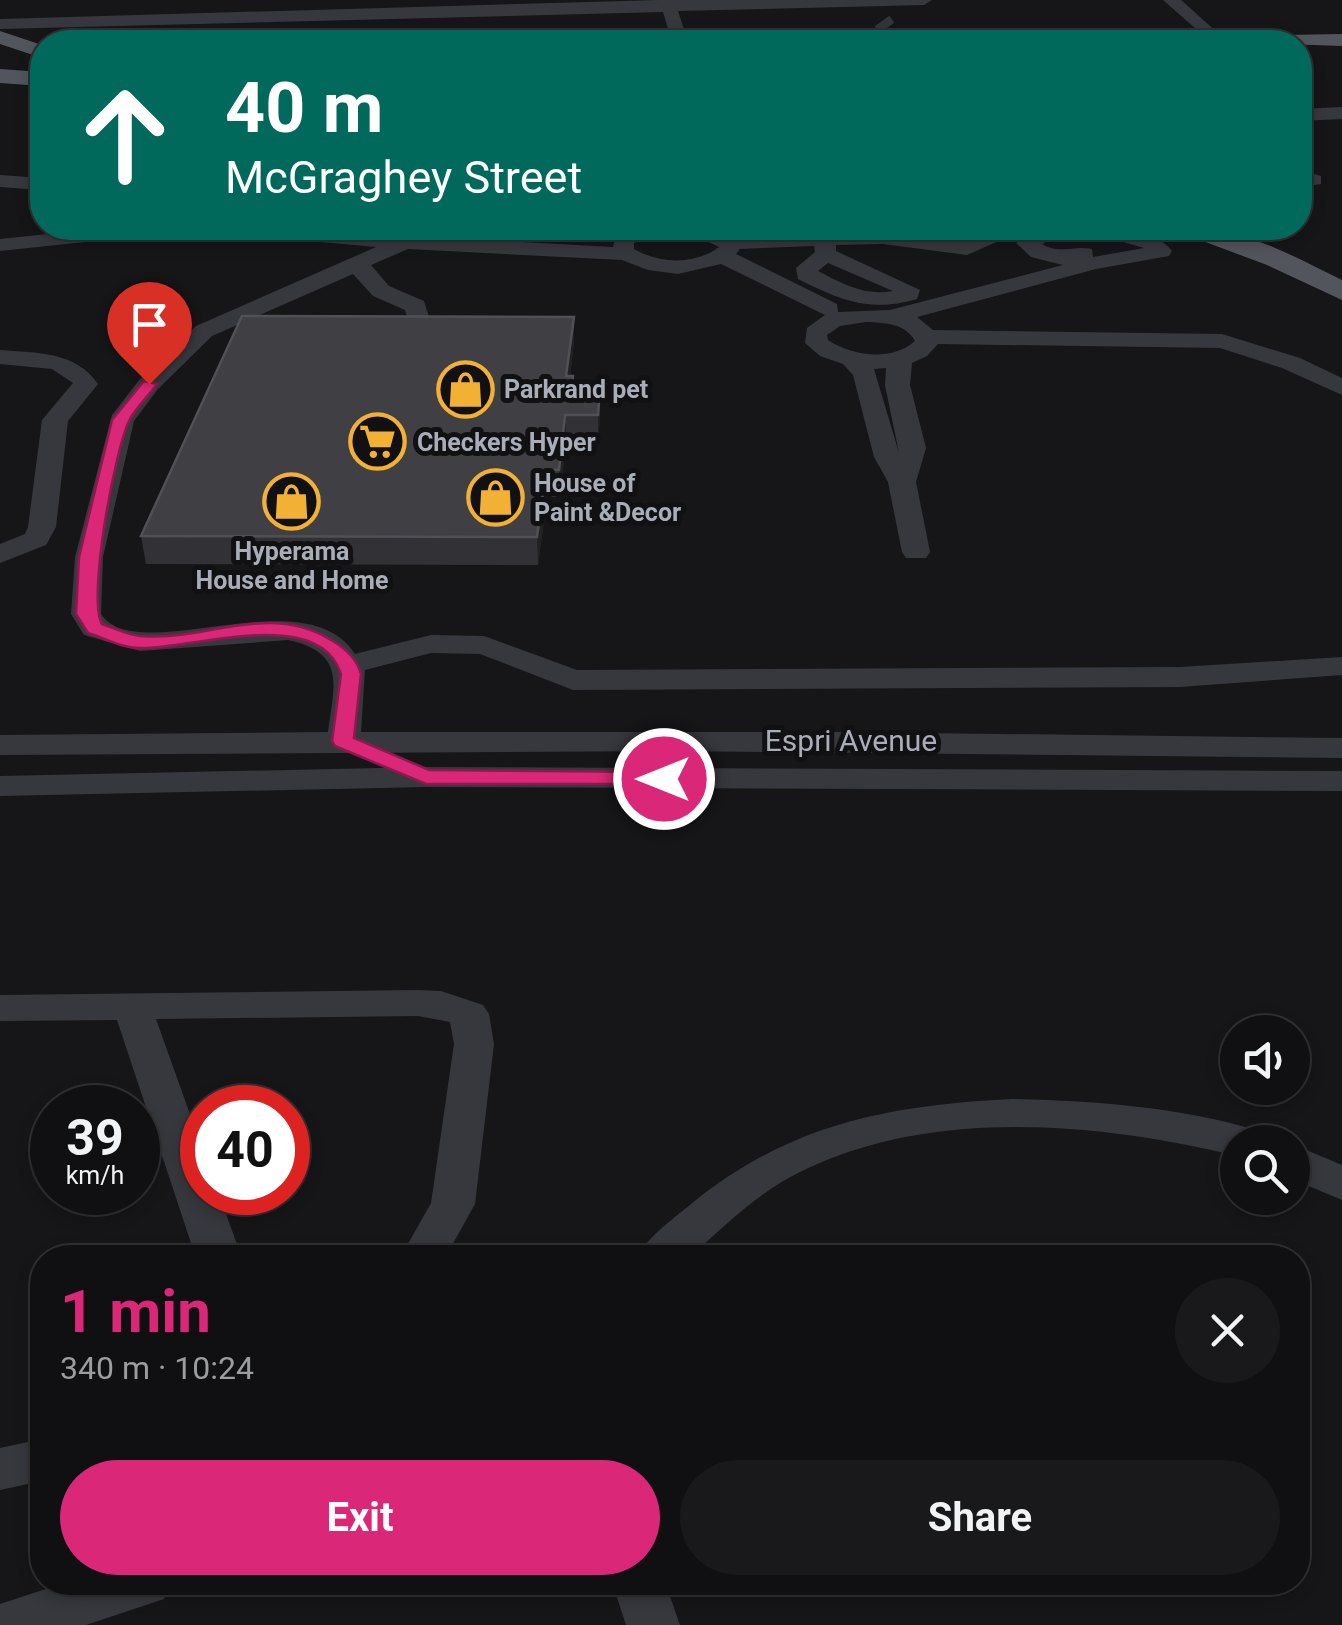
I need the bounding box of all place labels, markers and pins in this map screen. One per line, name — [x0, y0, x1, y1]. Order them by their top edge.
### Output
pin — [107, 282, 192, 385]
shop icon: Parkrand pet — [435, 359, 495, 419]
place label: Parkrand pet — [504, 375, 648, 404]
supermarket icon: Checkers Hyper — [348, 412, 408, 472]
place label: Checkers Hyper — [417, 428, 596, 457]
shop icon: House of Paint &Decor — [465, 467, 525, 527]
place label: House of Paint &Decor — [534, 469, 681, 527]
shop icon: Hyperama House and Home — [262, 472, 322, 532]
place label: Hyperama House and Home — [196, 537, 388, 595]

